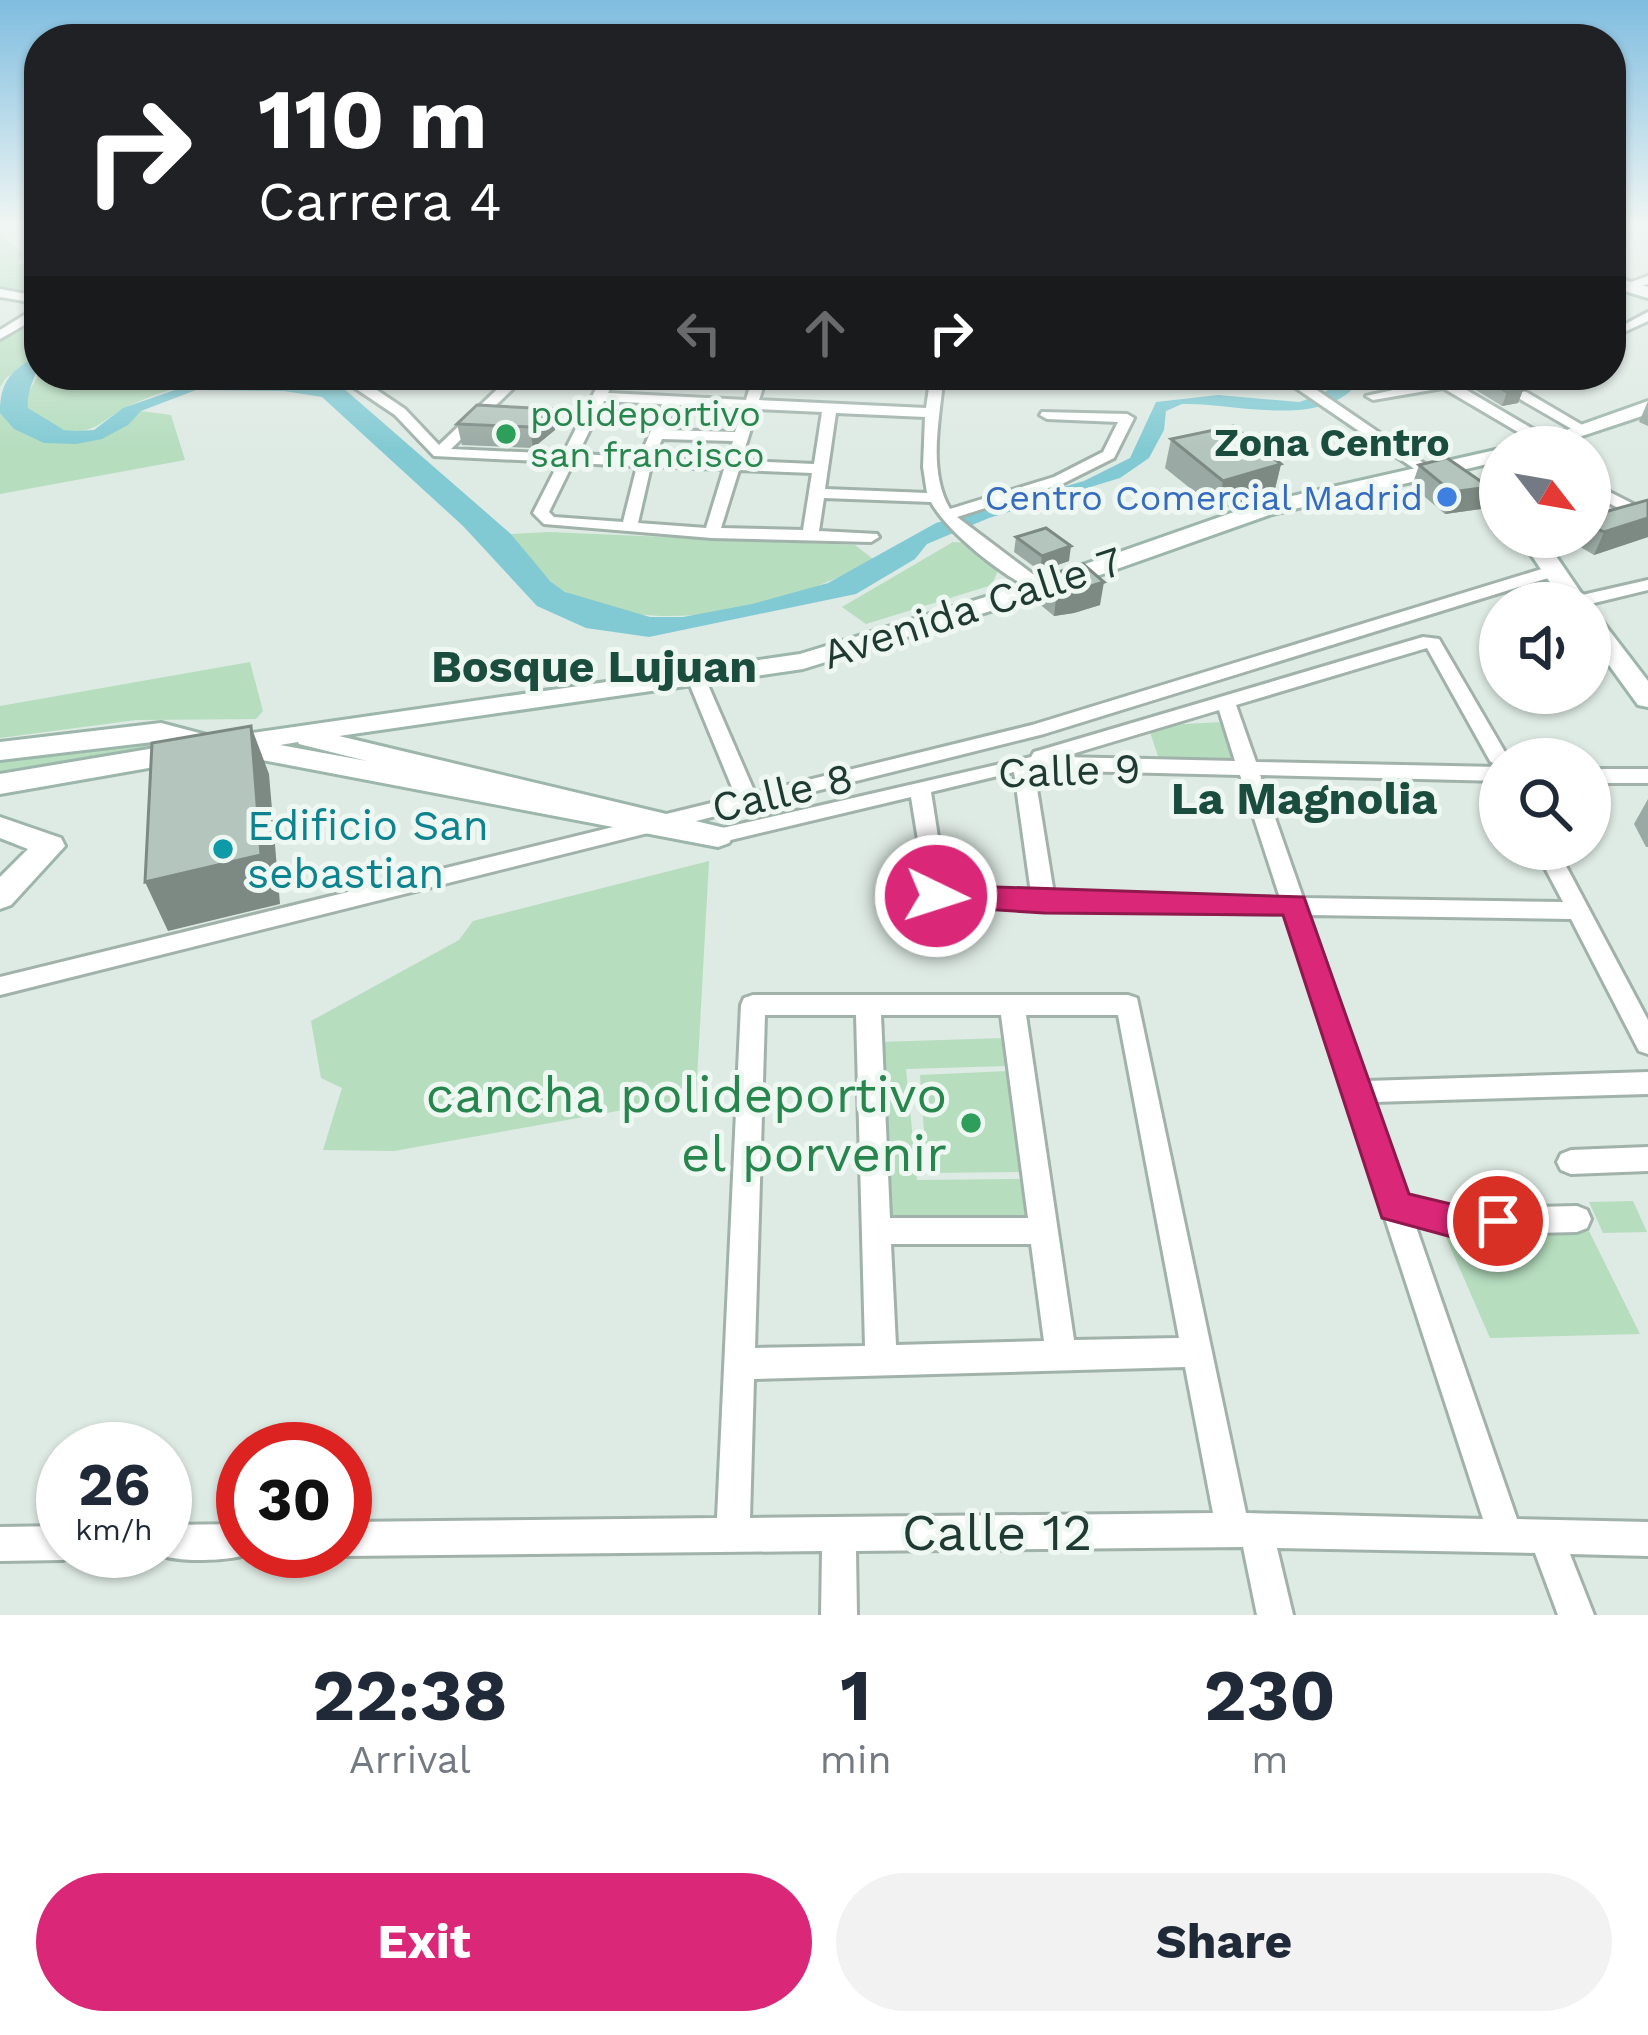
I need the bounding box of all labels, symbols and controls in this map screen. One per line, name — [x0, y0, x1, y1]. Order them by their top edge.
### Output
text: 110 m — [258, 70, 488, 168]
icon: right — [60, 72, 216, 228]
text: Carrera 4 — [258, 170, 502, 233]
icon: left — [666, 300, 732, 366]
icon: ahead — [792, 300, 858, 366]
icon: right — [918, 300, 984, 366]
place label: polideportivo san francisco — [530, 393, 765, 476]
district label: Zona Centro — [1214, 420, 1450, 465]
marker: polideportivo san francisco — [493, 421, 519, 447]
north arrow — [1479, 426, 1611, 558]
map controls — [1479, 426, 1611, 870]
place label: Centro Comercial Madrid — [984, 477, 1423, 519]
marker: Centro Comercial Madrid — [1434, 484, 1460, 510]
street label: Avenida Calle 7 — [816, 536, 1128, 679]
button: sound — [1479, 582, 1611, 714]
district label: Bosque Lujuan — [431, 640, 757, 693]
button: search — [1479, 738, 1611, 870]
street label: Calle 9 — [997, 744, 1141, 797]
street label: Calle 8 — [707, 753, 857, 832]
district label: La Magnolia — [1171, 772, 1437, 825]
place label: Edificio San sebastian — [247, 801, 489, 898]
position arrow — [873, 833, 999, 959]
marker: Edificio San sebastian — [210, 836, 236, 862]
place label: cancha polideportivo el porvenir — [426, 1065, 947, 1183]
marker: cancha polideportivo el porvenir — [958, 1110, 984, 1136]
pin — [1447, 1170, 1549, 1272]
icon: arrive — [1465, 1188, 1531, 1254]
speed limit sign: 30 — [216, 1422, 372, 1578]
text: 26 — [78, 1449, 150, 1520]
street label: Calle 12 — [902, 1503, 1092, 1562]
text: km/h — [75, 1512, 153, 1547]
text: 22:38 — [312, 1653, 508, 1737]
text: 1 — [840, 1653, 871, 1737]
text: 230 — [1204, 1653, 1336, 1737]
text: Arrival — [349, 1737, 471, 1782]
text: min — [820, 1737, 892, 1782]
text: m — [1251, 1737, 1288, 1782]
button: Exit — [36, 1873, 812, 2011]
button: Share — [836, 1873, 1612, 2011]

